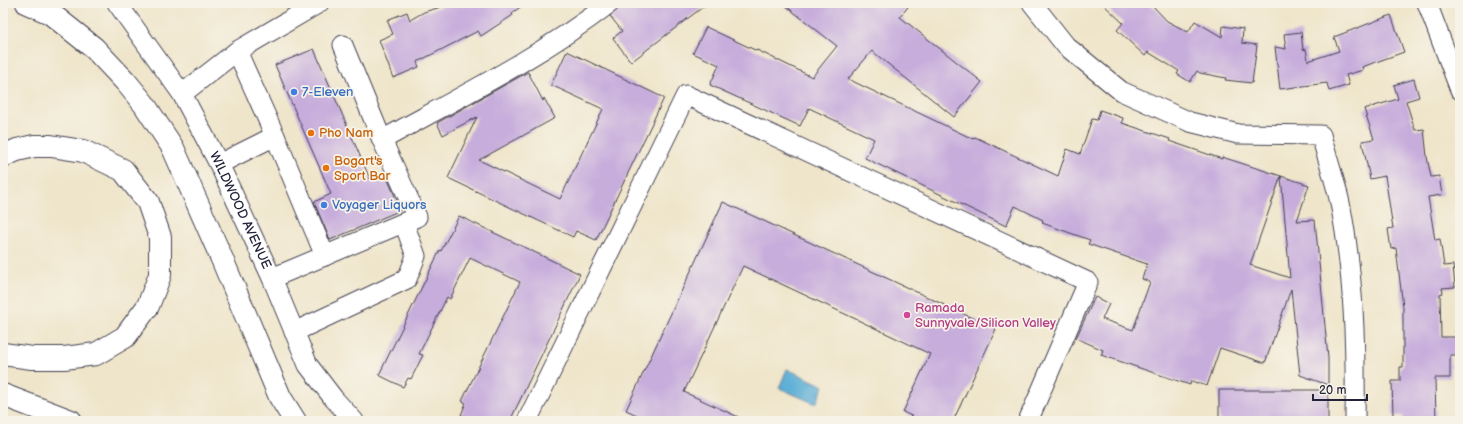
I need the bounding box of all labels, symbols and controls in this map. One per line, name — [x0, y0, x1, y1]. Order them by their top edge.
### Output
place label: 7-Eleven — [302, 84, 353, 100]
marker: 7-Eleven — [289, 87, 299, 97]
place label: Pho Nam — [319, 125, 373, 141]
marker: Pho Nam — [306, 128, 316, 138]
street label: WILDWOOD AVENUE — [206, 149, 275, 272]
place label: Bogart's Sport Bar — [334, 153, 390, 184]
marker: Bogart's Sport Bar — [321, 163, 331, 173]
place label: Voyager Liquors — [332, 197, 427, 213]
marker: Voyager Liquors — [319, 200, 329, 210]
place label: Ramada Sunnyvale/Silicon Valley — [915, 300, 1056, 331]
marker: Ramada Sunnyvale/Silicon Valley — [902, 310, 912, 320]
scale bar — [1313, 376, 1367, 402]
text: 20 m — [1319, 383, 1346, 398]

